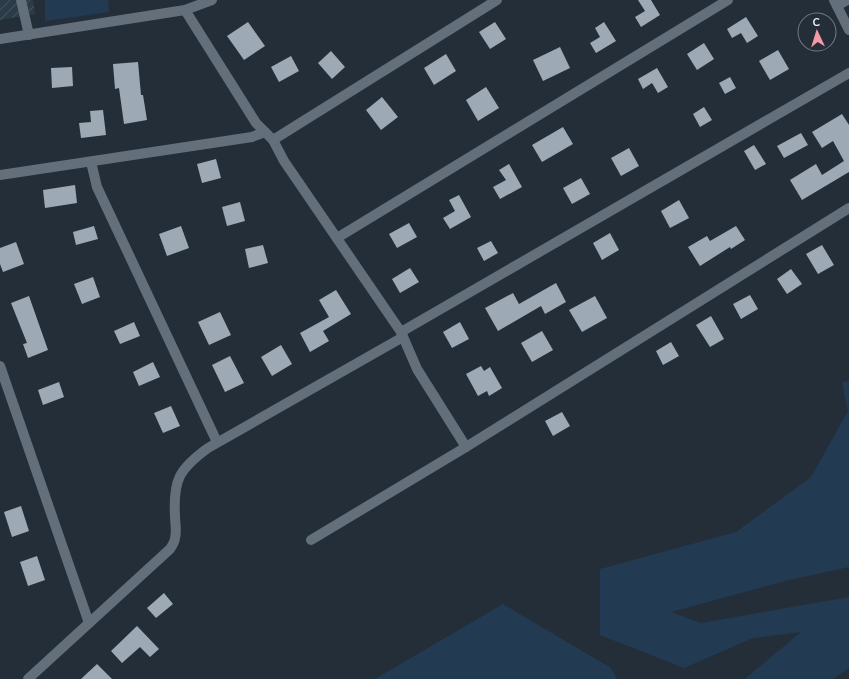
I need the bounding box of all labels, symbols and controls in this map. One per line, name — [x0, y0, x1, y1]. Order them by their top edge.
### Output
north arrow — [797, 12, 837, 52]
text: С — [812, 15, 821, 30]

